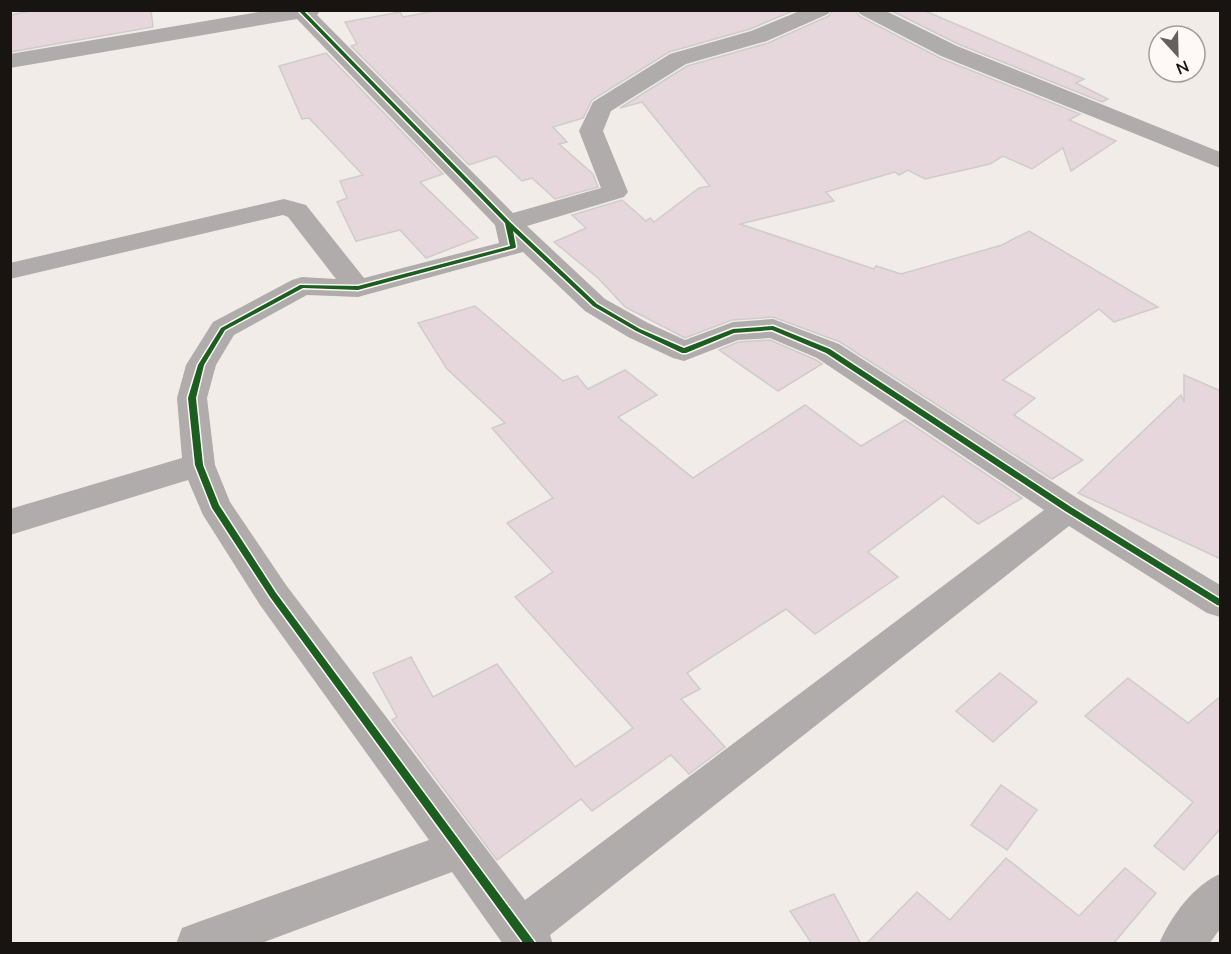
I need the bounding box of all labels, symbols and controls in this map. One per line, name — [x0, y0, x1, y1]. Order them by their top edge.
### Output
north arrow — [1147, 24, 1207, 84]
text: N — [1173, 56, 1192, 79]

